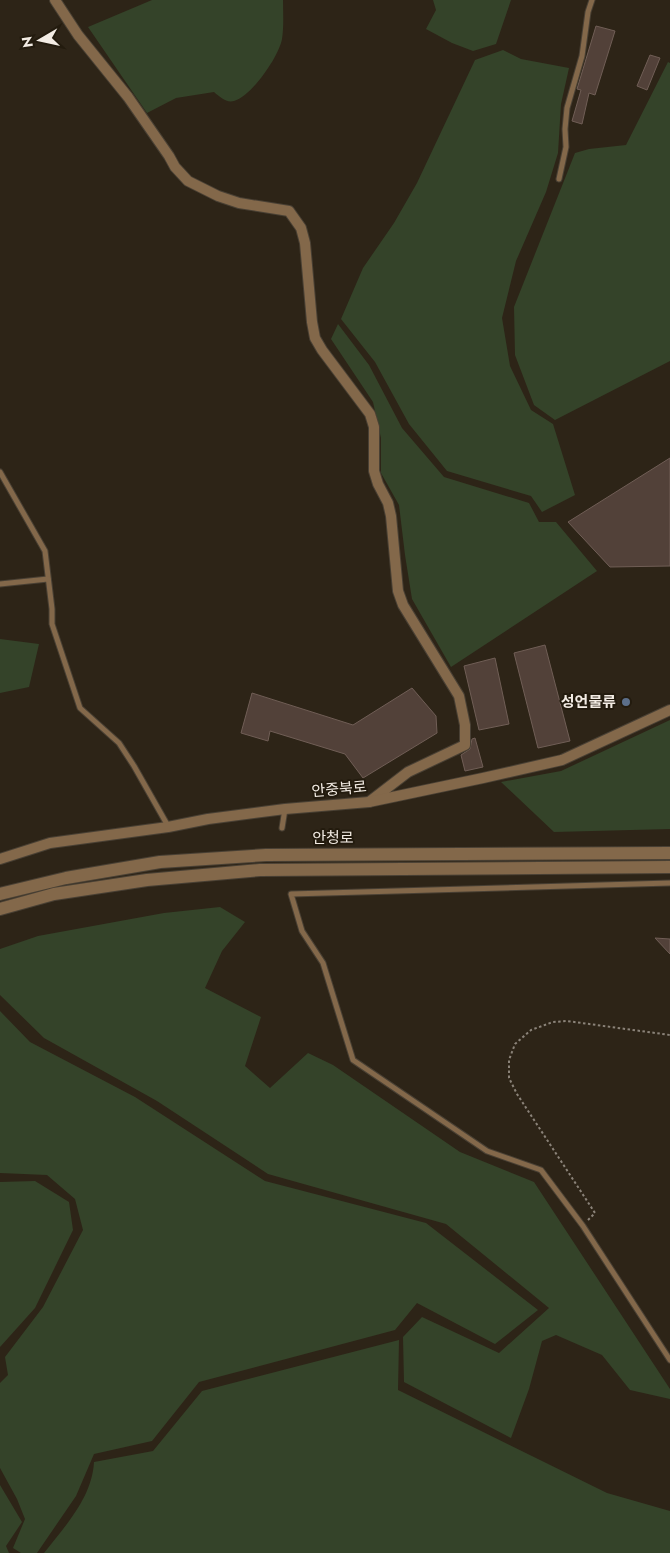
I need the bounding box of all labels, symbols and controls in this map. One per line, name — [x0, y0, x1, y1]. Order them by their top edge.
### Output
north arrow — [15, 15, 65, 65]
text: N — [16, 35, 38, 49]
place label: 성언물류 — [561, 691, 616, 713]
marker: 성언물류 — [620, 696, 632, 708]
street label: 안중북로 — [311, 776, 367, 802]
street label: 안청로 — [312, 827, 354, 849]

